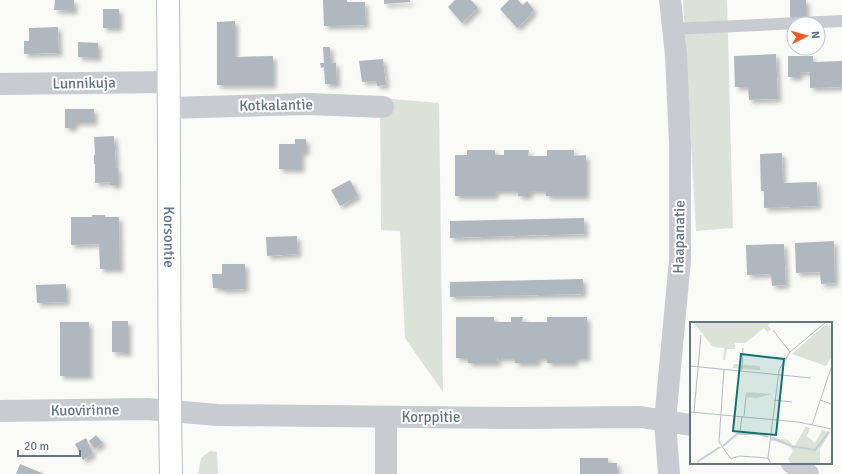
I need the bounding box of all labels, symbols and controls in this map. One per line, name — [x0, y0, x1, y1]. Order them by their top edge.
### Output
north arrow — [786, 16, 826, 56]
text: N — [809, 31, 822, 39]
street label: Lunnikuja — [52, 73, 116, 93]
street label: Kotkalantie — [239, 95, 313, 115]
street label: Haapanatie — [669, 200, 689, 274]
street label: Korsontie — [160, 206, 178, 268]
inset map — [690, 322, 832, 464]
street label: Kuovirinne — [50, 400, 120, 420]
street label: Korppitie — [402, 408, 460, 426]
scale bar — [18, 432, 80, 458]
text: 20 m — [24, 439, 49, 454]

